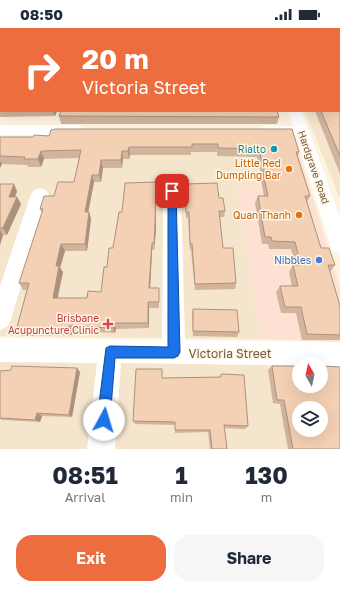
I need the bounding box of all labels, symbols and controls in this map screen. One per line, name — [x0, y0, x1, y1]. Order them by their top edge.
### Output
text: 08:50 — [20, 5, 63, 23]
text: 20 m — [82, 42, 149, 75]
icon: right — [16, 44, 68, 96]
text: Victoria Street — [82, 76, 207, 98]
street label: Hardgrave Road — [296, 129, 332, 205]
place label: Rialto — [238, 143, 266, 155]
marker: Rialto — [269, 144, 279, 154]
place label: Little Red Dumpling Bar — [216, 157, 281, 181]
marker: Little Red Dumpling Bar — [284, 164, 294, 174]
pin — [155, 174, 189, 208]
icon: arrive — [161, 180, 183, 202]
place label: Quan Thanh — [233, 209, 291, 221]
marker: Quan Thanh — [294, 210, 304, 220]
place label: Nibbles — [274, 254, 311, 266]
marker: Nibbles — [314, 255, 324, 265]
place label: Brisbane Acupuncture Clinic — [8, 312, 100, 336]
marker: Brisbane Acupuncture Clinic — [102, 318, 114, 330]
street label: Victoria Street — [189, 346, 272, 361]
north arrow — [292, 357, 328, 393]
map controls — [292, 357, 328, 437]
position arrow — [83, 399, 125, 441]
button: layers — [292, 401, 328, 437]
text: 08:51 — [52, 460, 118, 489]
text: 1 — [175, 460, 188, 489]
text: 130 — [245, 460, 288, 489]
text: Arrival — [65, 489, 105, 505]
text: min — [170, 489, 193, 505]
text: m — [261, 489, 272, 505]
button: Exit — [16, 535, 166, 581]
button: Share — [174, 535, 324, 581]

